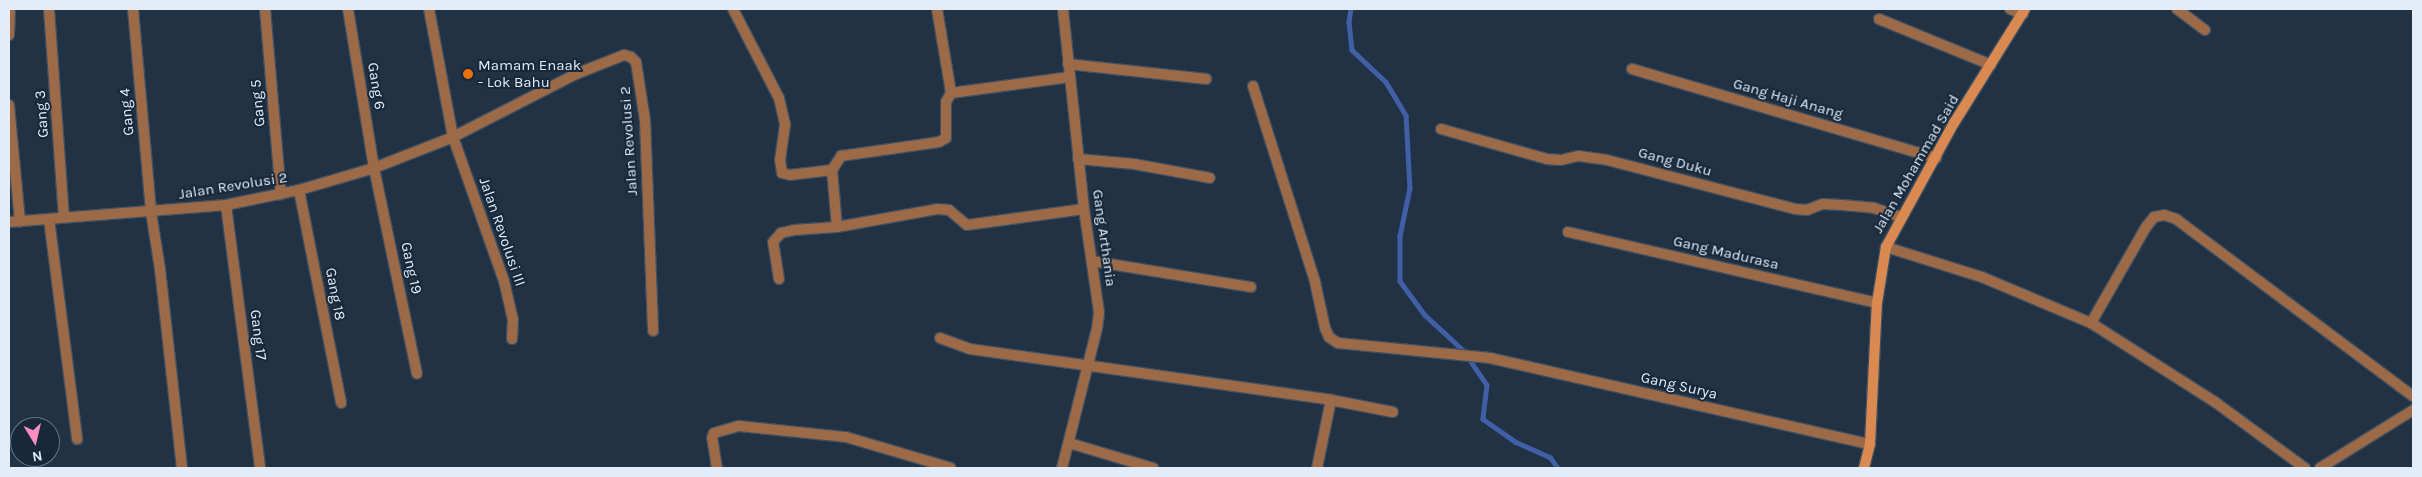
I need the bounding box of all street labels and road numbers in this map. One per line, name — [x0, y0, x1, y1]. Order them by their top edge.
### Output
street label: Gang 6 — [363, 61, 389, 111]
street label: Gang Haji Anang — [1731, 75, 1845, 123]
street label: Gang 5 — [247, 79, 269, 127]
street label: Jalan Revolusi 2 — [616, 86, 642, 196]
street label: Gang 4 — [116, 88, 138, 136]
street label: Gang 3 — [31, 90, 53, 138]
street label: Jalan Mohammad Said — [1869, 91, 1963, 237]
street label: Gang Duku — [1636, 144, 1714, 180]
street label: Jalan Revolusi 2 — [177, 169, 289, 203]
street label: Jalan Revolusi III — [475, 175, 529, 289]
street label: Gang Arthania — [1088, 188, 1120, 288]
street label: Gang Madurasa — [1671, 232, 1781, 274]
street label: Gang 19 — [397, 240, 425, 296]
street label: Gang 18 — [321, 266, 349, 322]
street label: Gang 17 — [246, 309, 270, 361]
street label: Gang Surya — [1639, 368, 1719, 404]

